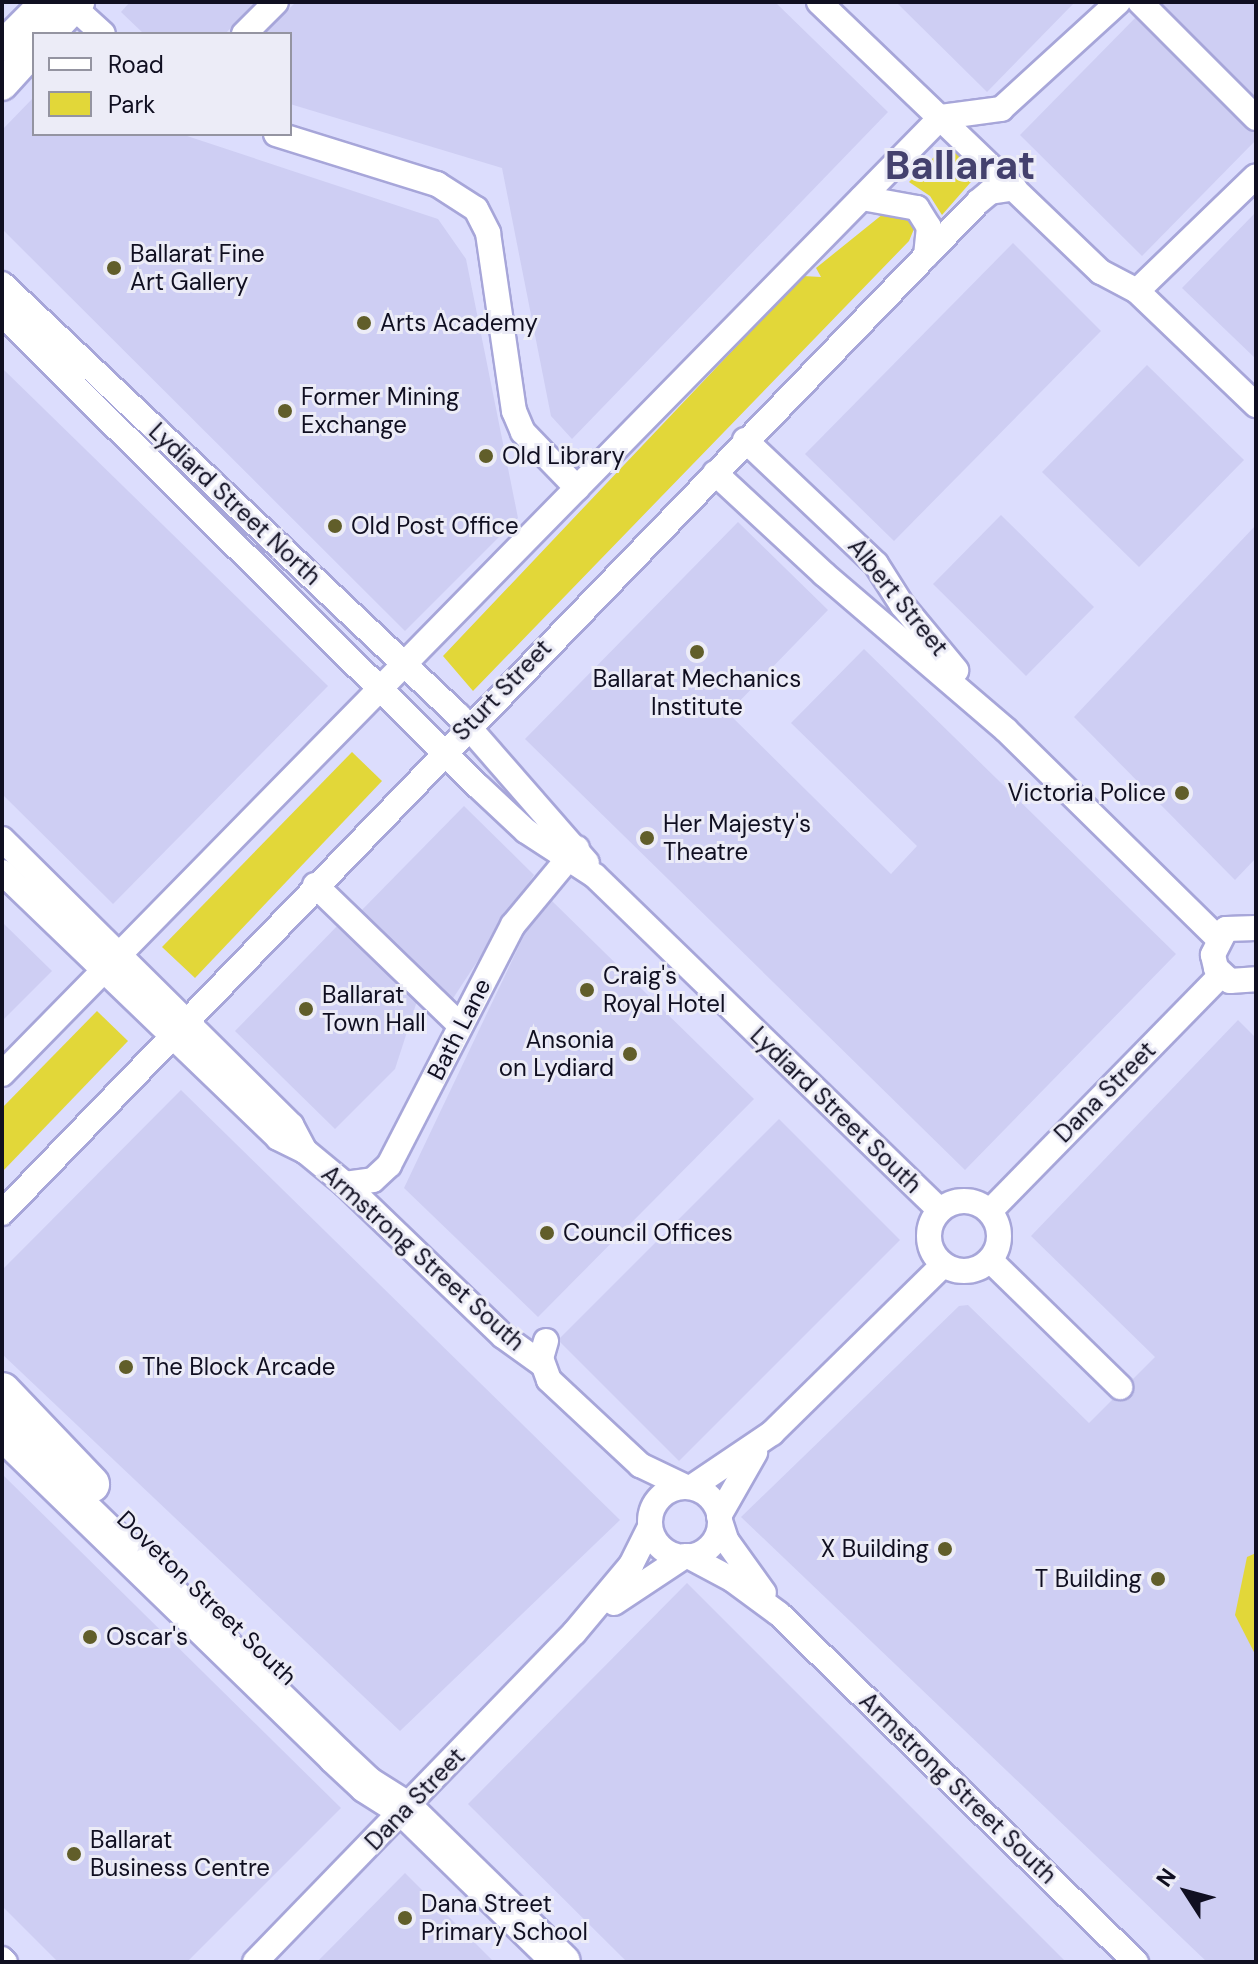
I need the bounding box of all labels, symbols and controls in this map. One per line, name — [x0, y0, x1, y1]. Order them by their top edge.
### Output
legend — [32, 32, 292, 136]
text: Road — [108, 49, 164, 80]
text: Park — [108, 89, 155, 120]
district label: Ballarat — [885, 141, 1035, 189]
place label: Ballarat Fine Art Gallery — [130, 240, 265, 296]
marker: Ballarat Fine Art Gallery — [105, 259, 123, 277]
place label: Arts Academy — [380, 309, 538, 337]
marker: Arts Academy — [355, 314, 373, 332]
place label: Former Mining Exchange — [301, 383, 459, 439]
marker: Former Mining Exchange — [276, 402, 294, 420]
street label: Lydiard Street North — [143, 417, 327, 591]
place label: Old Library — [502, 442, 625, 470]
marker: Old Library — [477, 447, 495, 465]
place label: Old Post Office — [351, 512, 519, 540]
marker: Old Post Office — [326, 517, 344, 535]
street label: Albert Street — [842, 533, 954, 661]
street label: Sturt Street — [447, 633, 557, 747]
marker: Ballarat Mechanics Institute — [688, 643, 706, 661]
place label: Ballarat Mechanics Institute — [593, 665, 801, 721]
place label: Victoria Police — [1007, 779, 1166, 807]
marker: Victoria Police — [1173, 784, 1191, 802]
place label: Her Majesty's Theatre — [663, 810, 811, 866]
marker: Her Majesty's Theatre — [638, 829, 656, 847]
place label: Craig's Royal Hotel — [603, 962, 725, 1018]
street label: Bath Lane — [421, 974, 497, 1084]
place label: Ballarat Town Hall — [322, 981, 426, 1037]
marker: Craig's Royal Hotel — [578, 981, 596, 999]
marker: Ballarat Town Hall — [297, 1000, 315, 1018]
street label: Lydiard Street South — [744, 1021, 928, 1199]
place label: Ansonia on Lydiard — [499, 1026, 614, 1082]
street label: Dana Street — [1049, 1036, 1161, 1148]
marker: Ansonia on Lydiard — [621, 1045, 639, 1063]
street label: Armstrong Street South — [316, 1159, 530, 1357]
place label: Council Offices — [563, 1219, 733, 1247]
marker: Council Offices — [538, 1224, 556, 1242]
place label: The Block Arcade — [142, 1353, 335, 1381]
marker: The Block Arcade — [117, 1358, 135, 1376]
street label: Doveton Street South — [111, 1505, 303, 1691]
place label: X Building — [821, 1535, 929, 1563]
marker: X Building — [936, 1540, 954, 1558]
place label: T Building — [1035, 1565, 1142, 1593]
marker: T Building — [1149, 1570, 1167, 1588]
place label: Oscar's — [106, 1623, 188, 1651]
marker: Oscar's — [81, 1628, 99, 1646]
street label: Armstrong Street South — [853, 1686, 1063, 1890]
street label: Dana Street — [359, 1742, 471, 1856]
place label: Ballarat Business Centre — [90, 1826, 270, 1882]
marker: Ballarat Business Centre — [65, 1845, 83, 1863]
north arrow — [1146, 1852, 1226, 1932]
text: N — [1150, 1863, 1183, 1893]
place label: Dana Street Primary School — [421, 1890, 588, 1946]
marker: Dana Street Primary School — [396, 1909, 414, 1927]

